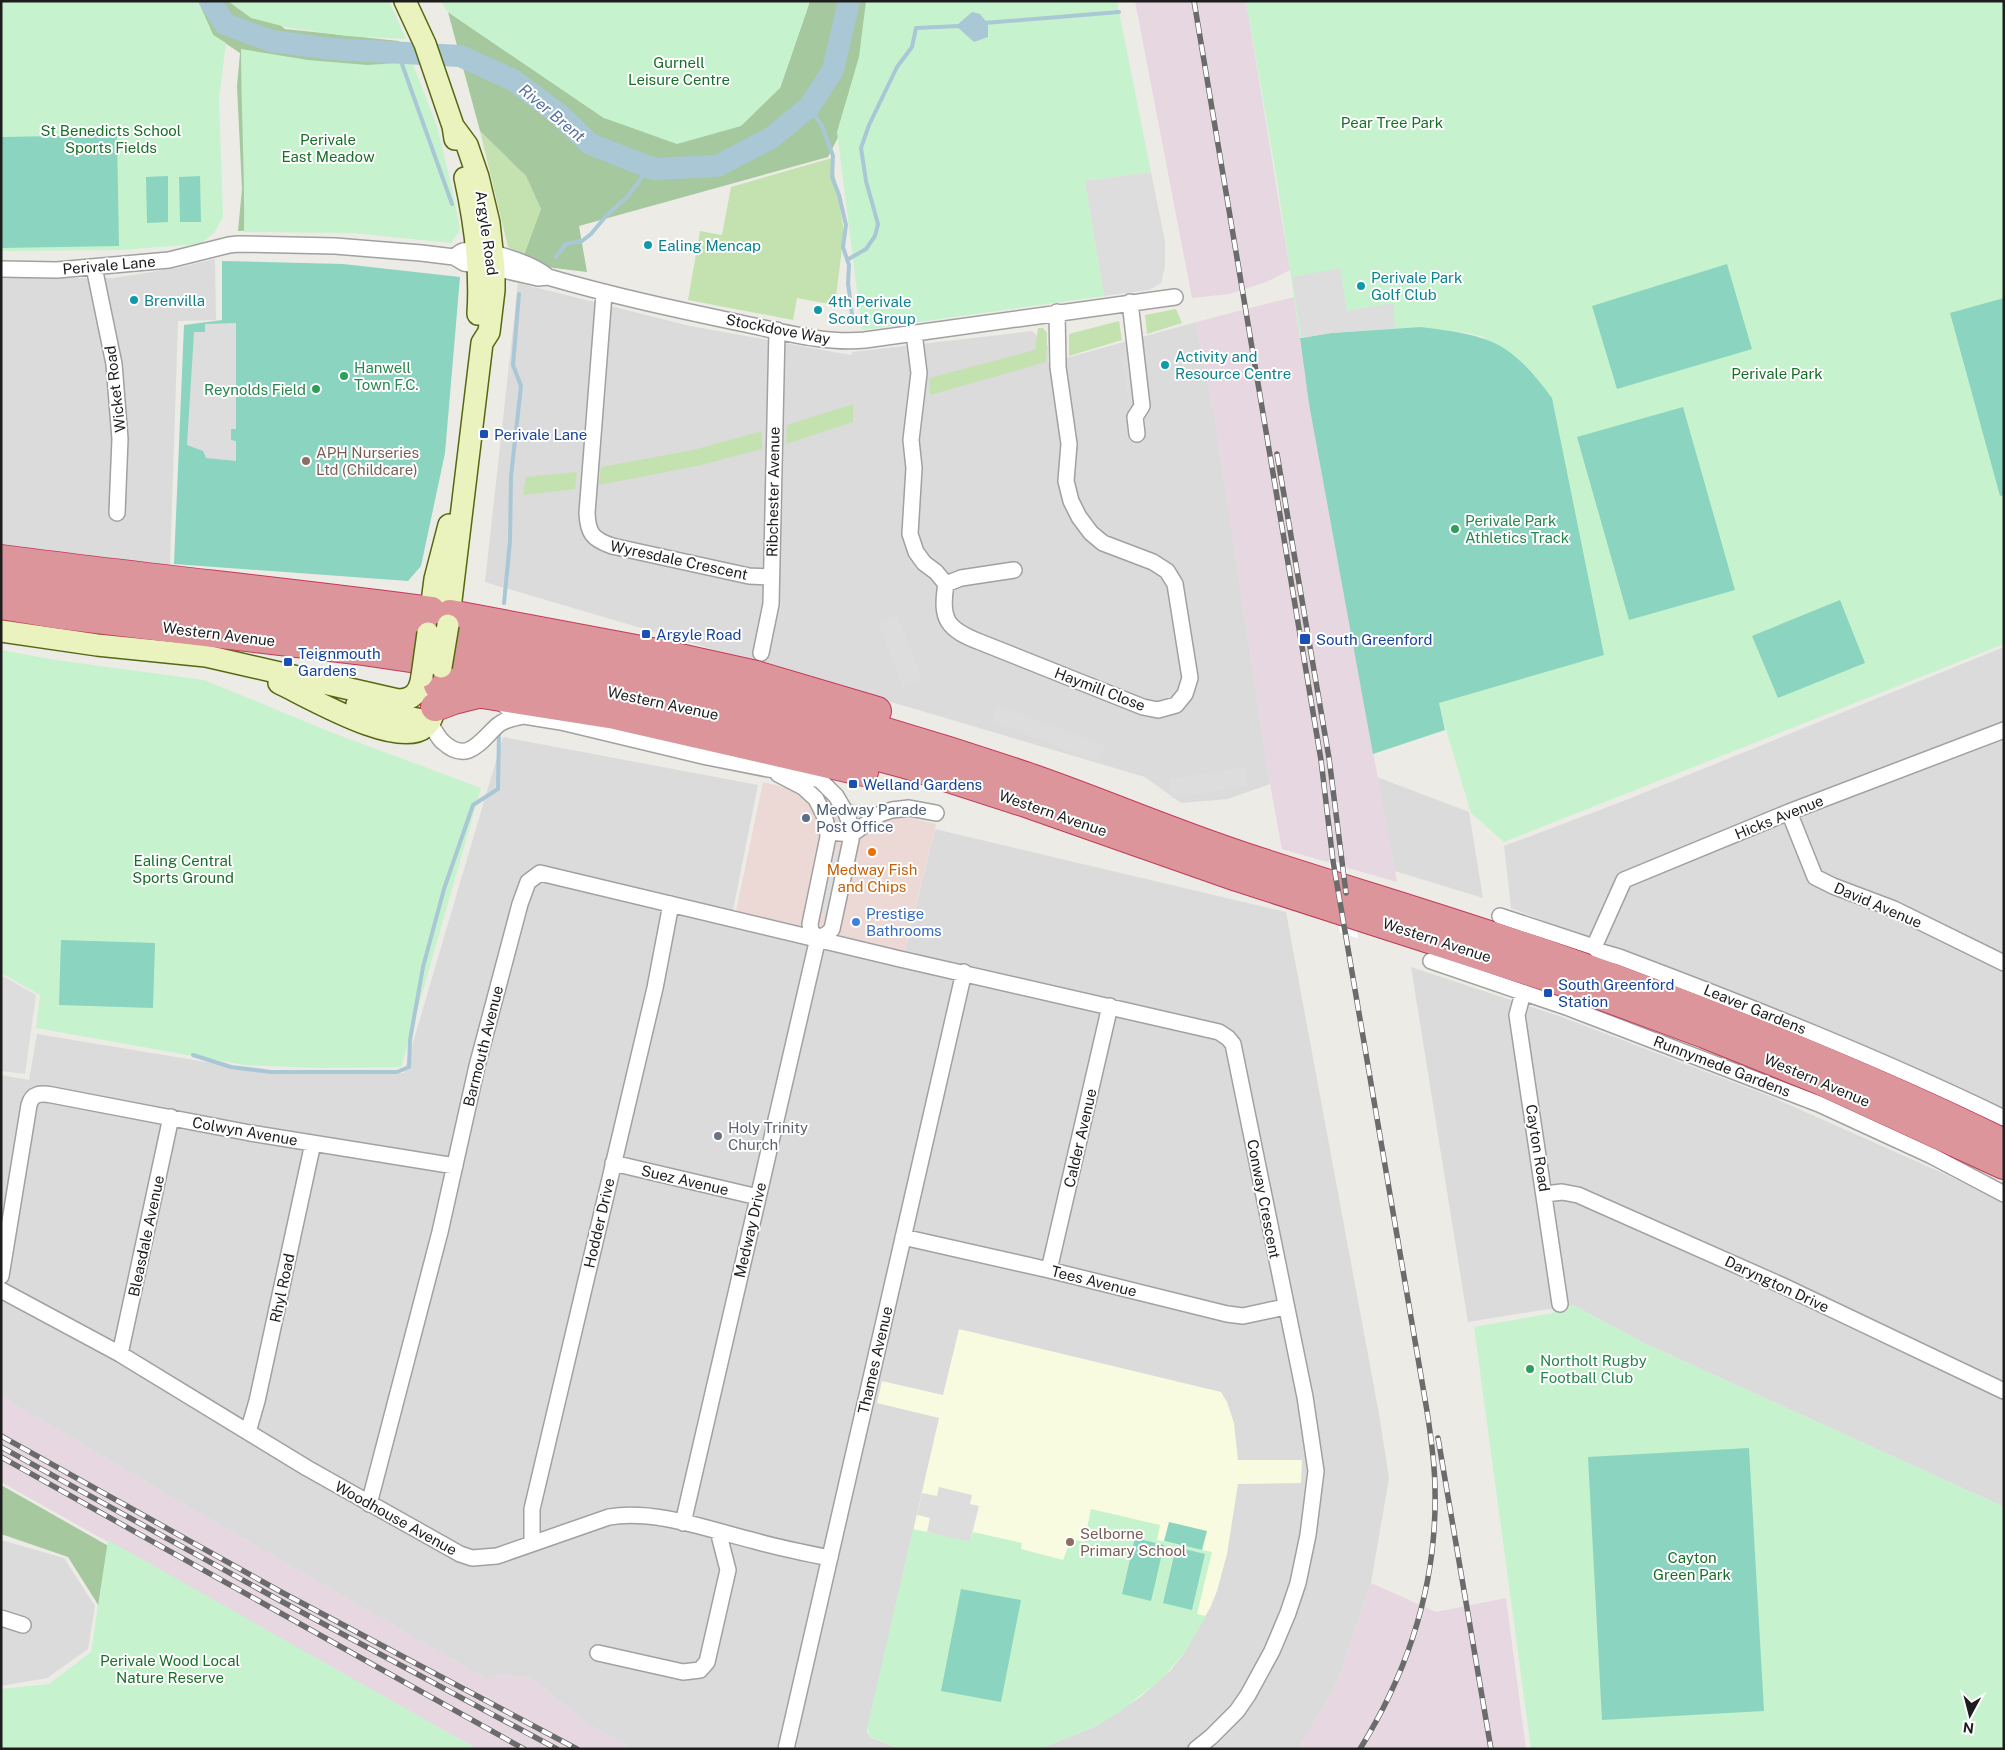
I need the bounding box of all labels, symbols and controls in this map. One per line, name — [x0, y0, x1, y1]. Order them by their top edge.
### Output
park label: Gurnell Leisure Centre — [628, 54, 730, 88]
water label: River Brent — [515, 80, 589, 146]
park label: Pear Tree Park — [1341, 114, 1443, 131]
park label: St Benedicts School Sports Fields — [41, 122, 181, 156]
park label: Perivale East Meadow — [281, 131, 375, 165]
street label: Argyle Road — [473, 190, 501, 276]
place label: Ealing Mencap — [658, 237, 761, 254]
marker: Ealing Mencap — [642, 239, 654, 251]
street label: Perivale Lane — [62, 252, 156, 278]
place label: Perivale Park Golf Club — [1371, 269, 1462, 303]
marker: Perivale Park Golf Club — [1355, 280, 1367, 292]
place label: Brenvilla — [144, 292, 205, 309]
place label: 4th Perivale Scout Group — [828, 293, 916, 327]
marker: Brenvilla — [128, 294, 140, 306]
marker: 4th Perivale Scout Group — [812, 304, 824, 316]
street label: Stockdove Way — [724, 311, 832, 347]
street label: Wicket Road — [101, 345, 129, 433]
place label: Activity and Resource Centre — [1175, 348, 1291, 382]
place label: Hanwell Town F.C. — [354, 359, 419, 393]
marker: Activity and Resource Centre — [1159, 359, 1171, 371]
park label: Perivale Park — [1731, 365, 1823, 382]
marker: Hanwell Town F.C. — [338, 370, 350, 382]
place label: Reynolds Field — [204, 381, 306, 398]
marker: Reynolds Field — [310, 383, 322, 395]
place label: Perivale Lane — [494, 426, 587, 443]
street label: Ribchester Avenue — [763, 427, 783, 557]
marker: Perivale Lane — [478, 428, 490, 440]
place label: APH Nurseries Ltd (Childcare) — [316, 444, 419, 478]
marker: APH Nurseries Ltd (Childcare) — [300, 455, 312, 467]
place label: Perivale Park Athletics Track — [1465, 512, 1569, 546]
marker: Perivale Park Athletics Track — [1449, 523, 1461, 535]
street label: Wyresdale Crescent — [609, 537, 750, 583]
street label: Western Avenue — [162, 619, 276, 649]
place label: Argyle Road — [656, 626, 741, 643]
marker: Argyle Road — [640, 628, 652, 640]
place label: South Greenford — [1316, 631, 1433, 648]
marker: South Greenford — [1298, 632, 1312, 646]
place label: Teignmouth Gardens — [298, 645, 381, 679]
marker: Teignmouth Gardens — [282, 656, 294, 668]
street label: Haymill Close — [1052, 664, 1148, 714]
street label: Western Avenue — [606, 683, 720, 723]
place label: Welland Gardens — [863, 776, 982, 793]
marker: Welland Gardens — [847, 778, 859, 790]
street label: Western Avenue — [997, 787, 1109, 839]
street label: Hicks Avenue — [1732, 791, 1826, 843]
place label: Medway Parade Post Office — [816, 801, 927, 835]
marker: Medway Parade Post Office — [800, 812, 812, 824]
marker: Medway Fish and Chips — [866, 846, 878, 858]
park label: Ealing Central Sports Ground — [132, 852, 234, 886]
place label: Medway Fish and Chips — [827, 861, 917, 895]
street label: David Avenue — [1831, 879, 1925, 931]
place label: Prestige Bathrooms — [866, 905, 942, 939]
street label: Western Avenue — [1380, 914, 1494, 966]
marker: Prestige Bathrooms — [850, 916, 862, 928]
place label: South Greenford Station — [1558, 976, 1675, 1010]
street label: Leaver Gardens — [1701, 981, 1809, 1037]
street label: Barmouth Avenue — [460, 984, 506, 1108]
marker: South Greenford Station — [1542, 987, 1554, 999]
street label: Runnymede Gardens — [1651, 1032, 1793, 1100]
street label: Western Avenue — [1762, 1050, 1872, 1110]
street label: Calder Avenue — [1060, 1087, 1100, 1189]
street label: Cayton Road — [1523, 1103, 1553, 1193]
street label: Colwyn Avenue — [191, 1113, 299, 1149]
place label: Holy Trinity Church — [728, 1119, 808, 1153]
marker: Holy Trinity Church — [712, 1130, 724, 1142]
street label: Conway Crescent — [1244, 1138, 1284, 1260]
street label: Suez Avenue — [640, 1162, 730, 1198]
street label: Bleasdale Avenue — [125, 1174, 167, 1298]
street label: Hodder Drive — [580, 1176, 618, 1270]
street label: Medway Drive — [731, 1180, 769, 1280]
street label: Rhyl Road — [266, 1252, 298, 1324]
street label: Daryngton Drive — [1722, 1252, 1832, 1316]
street label: Tees Avenue — [1049, 1262, 1139, 1300]
street label: Thames Avenue — [854, 1305, 896, 1415]
place label: Northolt Rugby Football Club — [1540, 1352, 1647, 1386]
marker: Northolt Rugby Football Club — [1524, 1363, 1536, 1375]
street label: Woodhouse Avenue — [332, 1477, 460, 1559]
place label: Selborne Primary School — [1080, 1525, 1186, 1559]
marker: Selborne Primary School — [1064, 1536, 1076, 1548]
park label: Cayton Green Park — [1653, 1549, 1731, 1583]
park label: Perivale Wood Local Nature Reserve — [100, 1652, 240, 1686]
north arrow — [1945, 1690, 1995, 1740]
text: N — [1962, 1719, 1975, 1737]

